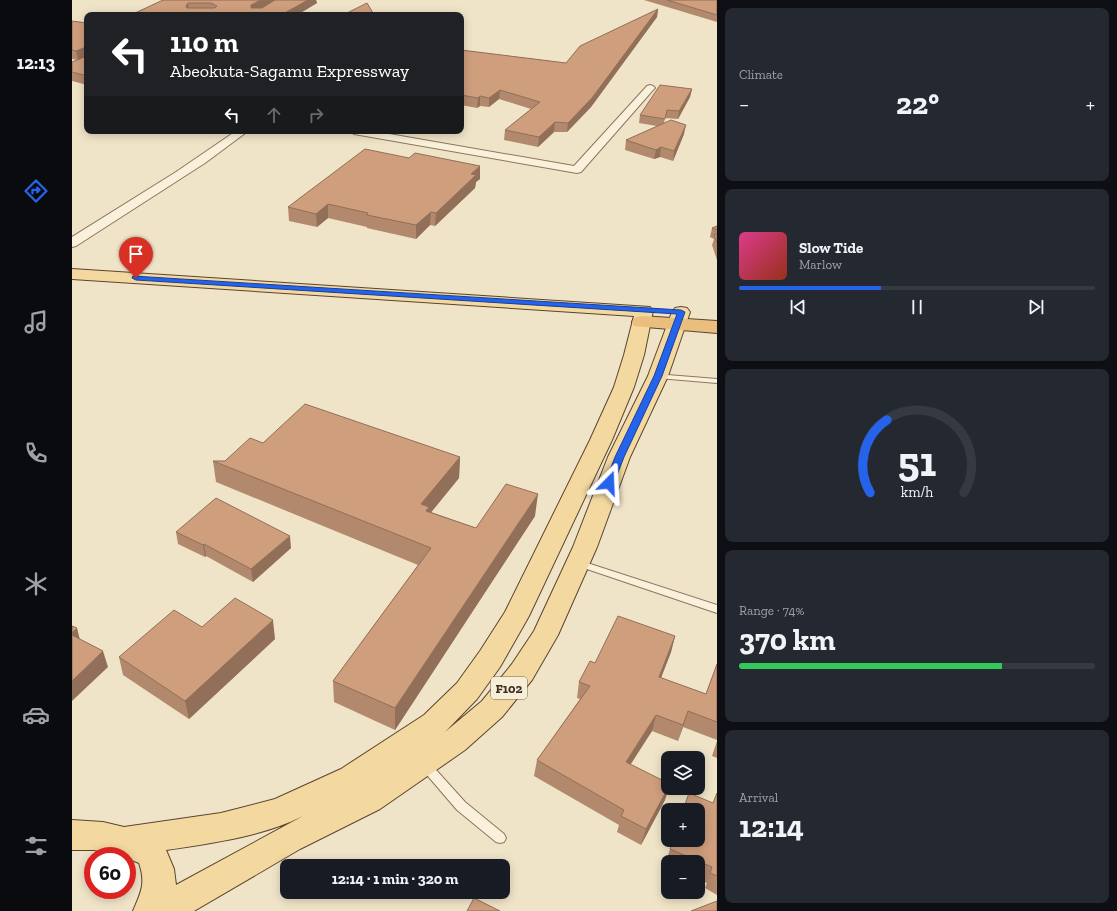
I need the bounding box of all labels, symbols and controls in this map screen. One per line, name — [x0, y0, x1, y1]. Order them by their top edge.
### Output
text: 110 m — [170, 26, 239, 59]
icon: left — [104, 28, 156, 80]
text: 12:13 — [17, 52, 55, 74]
text: Abeokuta-Sagamu Expressway — [170, 60, 409, 82]
text: Climate — [739, 67, 783, 82]
text: 22° — [896, 86, 939, 122]
text: − — [739, 91, 749, 118]
text: + — [1086, 91, 1095, 118]
icon: left — [221, 104, 243, 126]
icon: ahead — [263, 104, 285, 126]
icon: right — [305, 104, 327, 126]
icon: directions — [22, 177, 50, 205]
pin — [119, 237, 153, 278]
text: Slow Tide — [799, 239, 863, 257]
icon: arrive — [125, 243, 147, 265]
text: Marlow — [799, 257, 842, 272]
icon: previous — [787, 296, 809, 318]
icon: pause — [906, 296, 928, 318]
icon: next — [1025, 296, 1047, 318]
icon: music — [22, 308, 50, 336]
text: 51 — [898, 437, 936, 487]
icon: phone — [22, 439, 50, 467]
position arrow — [588, 462, 630, 504]
text: km/h — [901, 484, 933, 501]
icon: climate — [22, 570, 50, 598]
text: Range · 74% — [739, 603, 804, 618]
text: 370 km — [739, 622, 836, 658]
road number: F102 — [491, 677, 527, 699]
icon: car — [22, 701, 50, 729]
map controls — [661, 751, 705, 899]
button: layers — [661, 751, 705, 795]
text: Arrival — [739, 790, 778, 805]
button: + — [661, 803, 705, 847]
text: 12:14 — [739, 809, 804, 845]
icon: filters — [22, 832, 50, 860]
speed limit sign: 60 — [84, 847, 136, 899]
button: − — [661, 855, 705, 899]
text: 12:14 · 1 min · 320 m — [332, 870, 458, 888]

